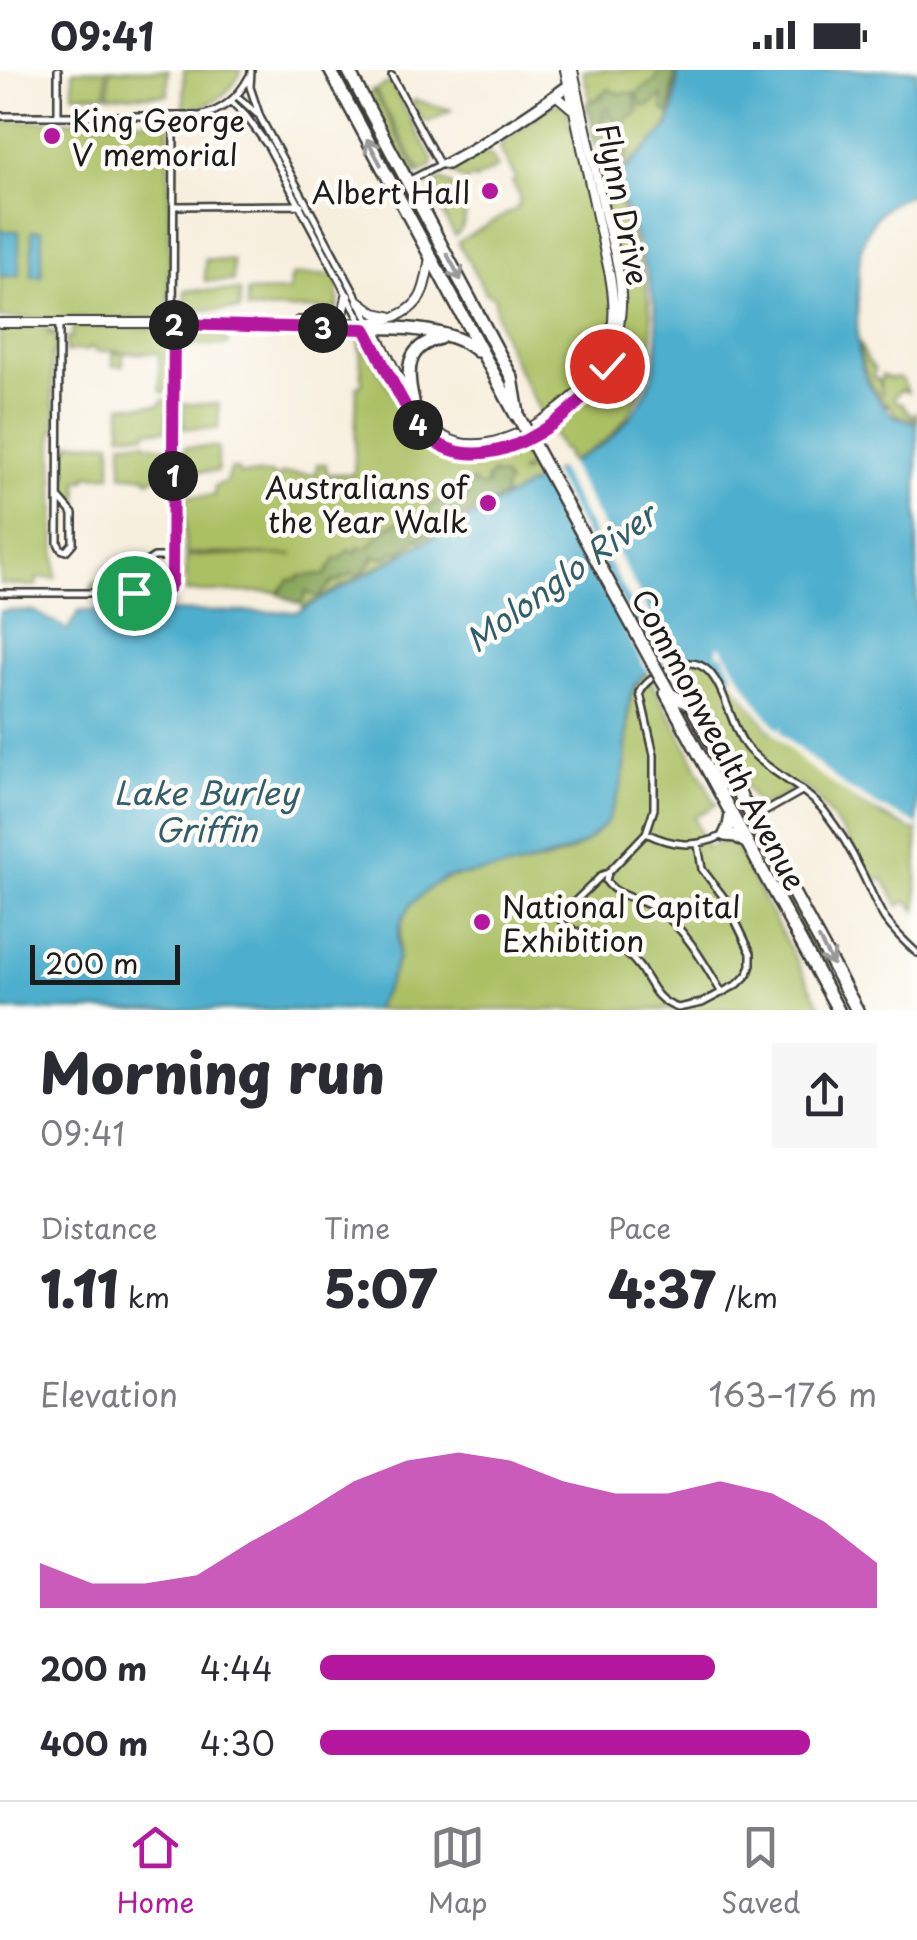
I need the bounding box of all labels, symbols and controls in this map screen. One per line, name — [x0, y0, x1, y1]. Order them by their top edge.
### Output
text: 09:41 — [50, 7, 154, 64]
place label: King George V memorial — [72, 97, 245, 176]
street label: Flynn Drive — [586, 119, 662, 289]
marker: King George V memorial — [41, 125, 63, 147]
one-way arrow — [364, 138, 384, 167]
place label: Albert Hall — [312, 169, 470, 214]
marker: Albert Hall — [479, 180, 501, 202]
one-way arrow — [445, 252, 465, 282]
pin: 2 — [149, 300, 199, 350]
text: 2 — [164, 303, 184, 346]
pin: 3 — [298, 303, 348, 353]
text: 3 — [314, 306, 332, 349]
pin — [565, 324, 650, 409]
icon: check — [580, 339, 635, 394]
pin: 4 — [393, 400, 443, 450]
text: 4 — [408, 403, 428, 446]
pin: 1 — [148, 451, 198, 501]
text: 1 — [166, 454, 180, 497]
place label: Australians of the Year Walk — [265, 464, 470, 543]
water label: Molonglo River — [455, 489, 669, 663]
marker: Australians of the Year Walk — [477, 492, 499, 514]
pin — [92, 551, 177, 636]
icon: arrive — [107, 566, 162, 621]
street label: Commonwealth Avenue — [621, 580, 819, 898]
water label: Lake Burley Griffin — [114, 768, 301, 853]
place label: National Capital Exhibition — [502, 883, 741, 962]
marker: National Capital Exhibition — [471, 911, 493, 933]
one-way arrow — [816, 937, 836, 967]
scale bar — [30, 940, 180, 984]
text: 200 m — [45, 941, 138, 984]
text: Morning run — [40, 1030, 385, 1113]
button: share — [772, 1043, 877, 1148]
text: 09:41 — [40, 1109, 125, 1157]
text: Distance — [40, 1206, 158, 1249]
text: Time — [324, 1206, 390, 1249]
text: Pace — [608, 1206, 671, 1249]
text: 1.11 — [40, 1249, 119, 1325]
text: 5:07 — [324, 1249, 437, 1325]
text: 4:37 — [608, 1249, 715, 1325]
text: km — [119, 1275, 170, 1318]
text: /km — [715, 1275, 778, 1318]
text: Elevation — [40, 1370, 178, 1418]
text: 163–176 m — [708, 1370, 877, 1418]
text: 200 m — [40, 1644, 147, 1692]
text: 4:44 — [200, 1644, 273, 1692]
text: 400 m — [40, 1719, 148, 1767]
text: 4:30 — [200, 1719, 275, 1767]
tab: Home — [117, 1820, 194, 1923]
tab: Map — [428, 1820, 488, 1923]
tab: Saved — [721, 1820, 800, 1923]

